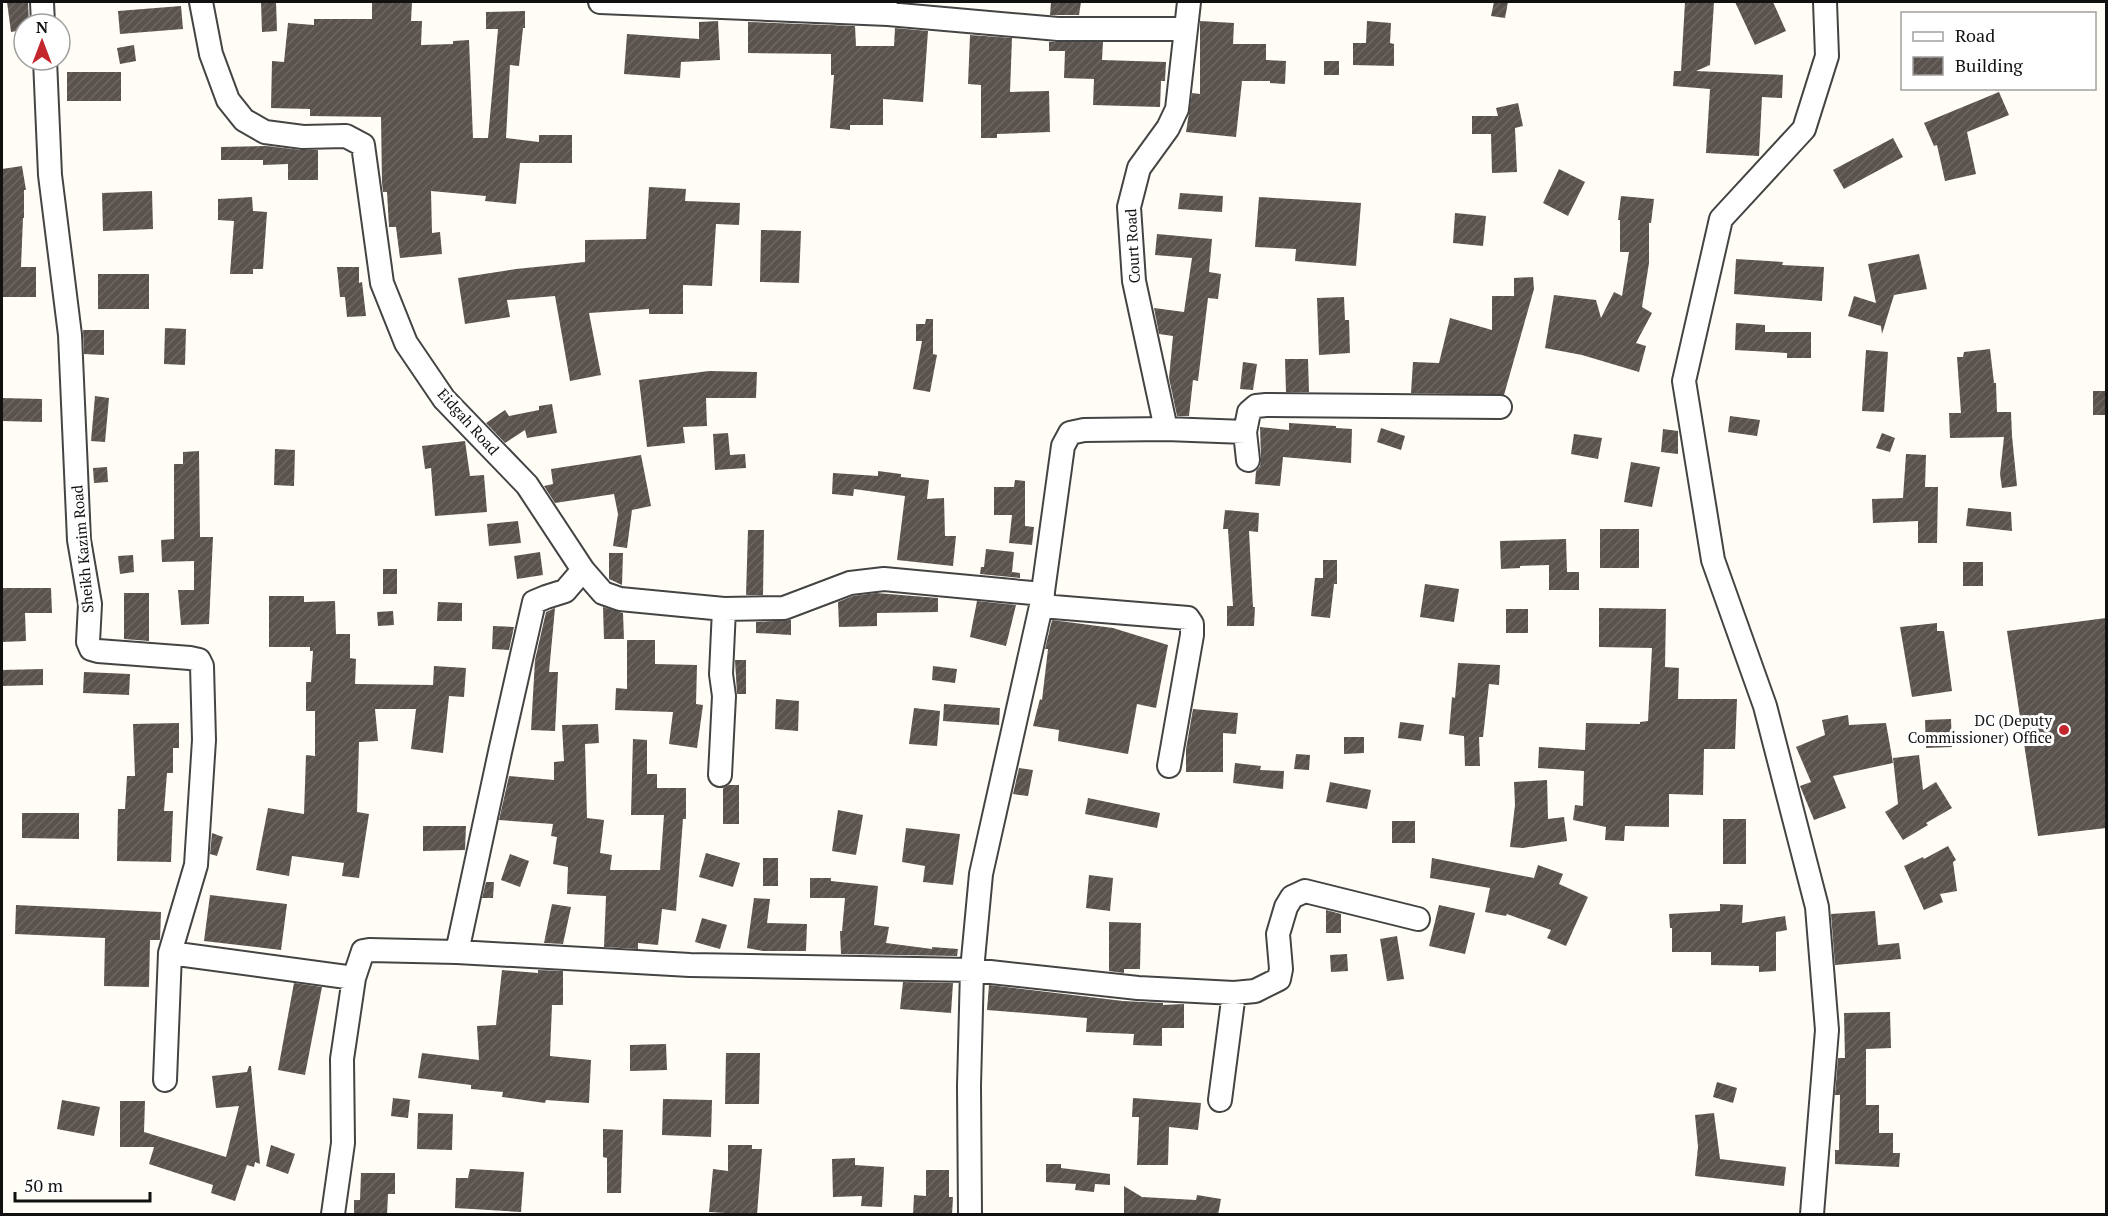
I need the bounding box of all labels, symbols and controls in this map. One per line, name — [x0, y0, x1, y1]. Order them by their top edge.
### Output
north arrow — [12, 12, 72, 72]
legend — [1901, 12, 2096, 90]
text: N — [36, 16, 48, 38]
text: Road — [1955, 23, 1995, 47]
text: Building — [1955, 53, 2023, 77]
street label: Court Road — [1120, 208, 1144, 284]
street label: Eidgah Road — [434, 384, 504, 459]
street label: Sheikh Kazim Road — [66, 484, 98, 614]
place label: DC (Deputy Commissioner) Office — [1908, 710, 2052, 747]
marker: DC (Deputy Commissioner) Office — [2057, 723, 2071, 737]
scale bar — [15, 1165, 150, 1203]
text: 50 m — [24, 1173, 64, 1197]

